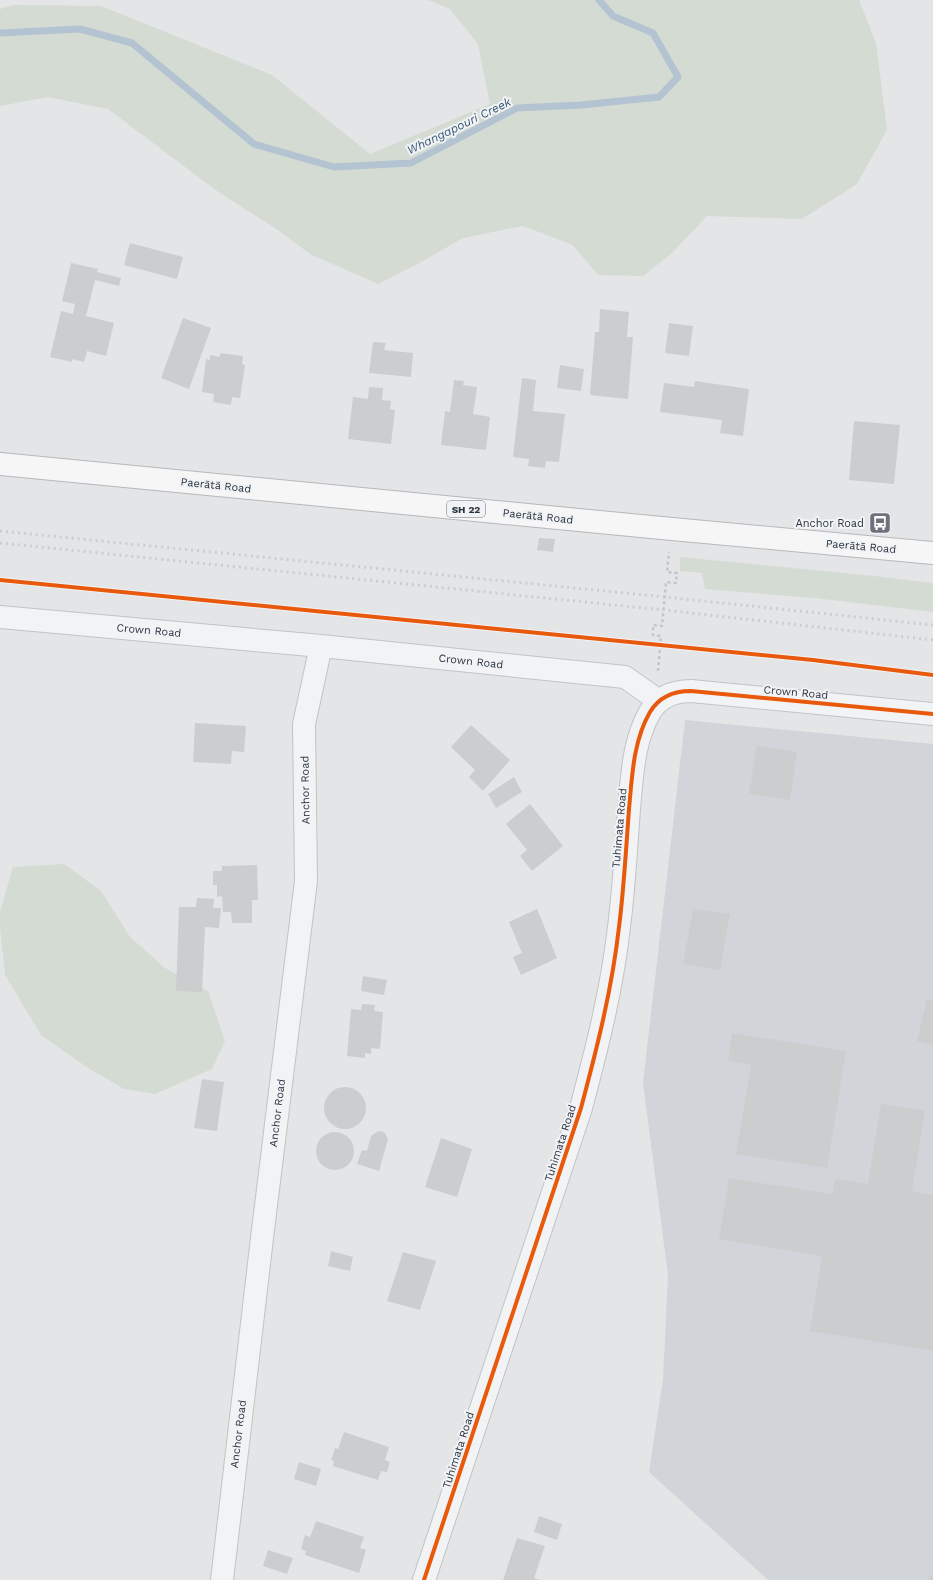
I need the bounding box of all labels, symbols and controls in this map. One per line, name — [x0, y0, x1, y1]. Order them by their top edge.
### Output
water label: Whangapouri Creek — [405, 95, 514, 157]
street label: Paerātā Road — [180, 475, 252, 496]
road number: SH 22 — [447, 501, 485, 517]
street label: Paerātā Road — [502, 506, 574, 527]
bus stop icon: Anchor Road — [867, 510, 893, 536]
place label: Anchor Road — [796, 517, 864, 530]
street label: Paerātā Road — [825, 537, 897, 556]
street label: Crown Road — [116, 621, 182, 640]
street label: Crown Road — [438, 652, 504, 671]
street label: Crown Road — [763, 683, 829, 702]
street label: Anchor Road — [298, 756, 313, 824]
street label: Tuhimata Road — [610, 788, 629, 869]
street label: Anchor Road — [267, 1078, 288, 1148]
street label: Tuhimata Road — [542, 1103, 579, 1183]
street label: Anchor Road — [228, 1399, 249, 1469]
street label: Tuhimata Road — [440, 1410, 477, 1490]

